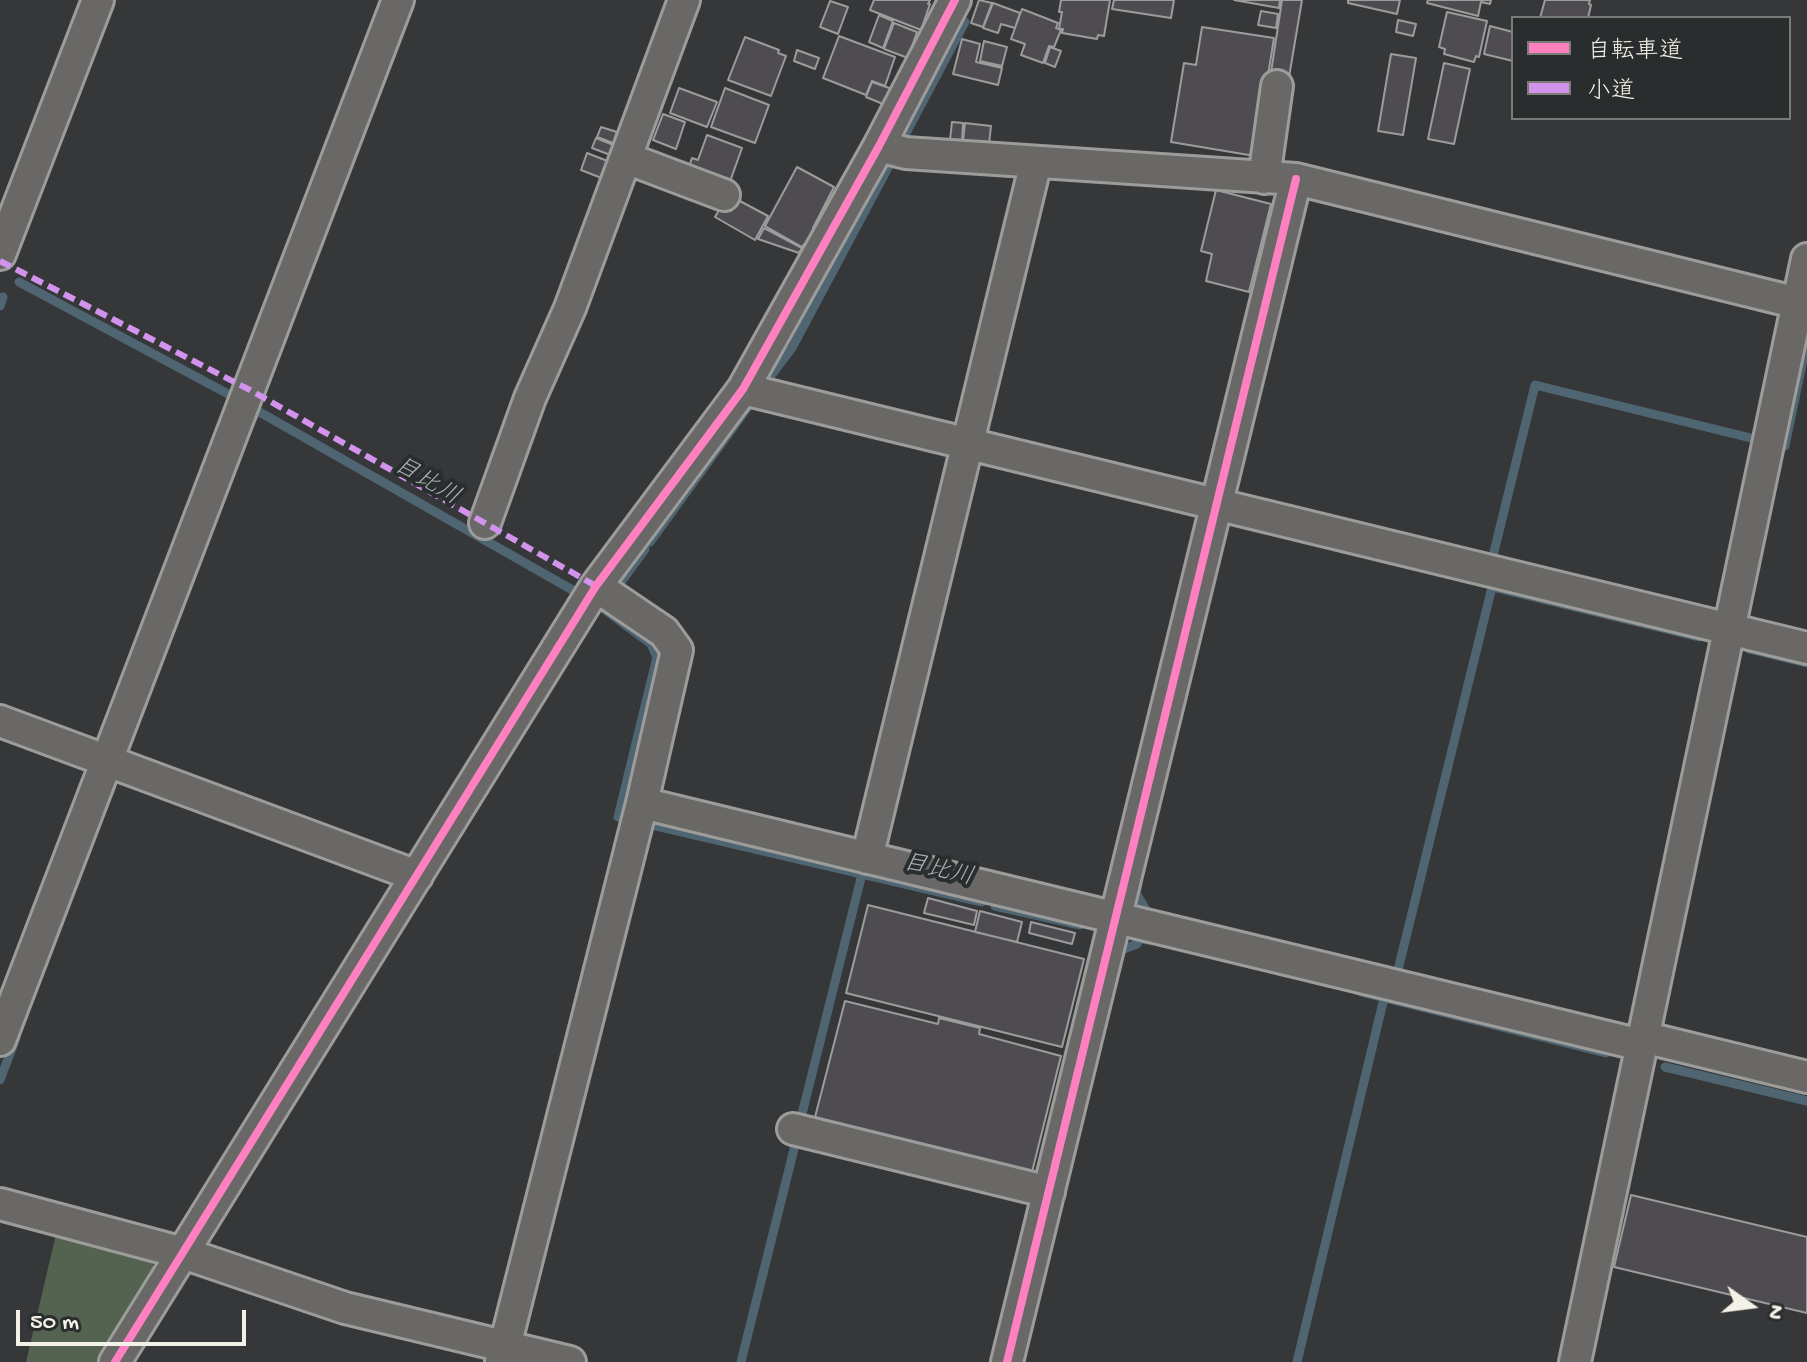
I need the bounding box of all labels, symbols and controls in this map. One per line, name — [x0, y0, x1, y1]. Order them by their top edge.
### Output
legend — [1511, 16, 1791, 120]
text: 自転車道 — [1587, 38, 1683, 67]
text: 小道 — [1587, 78, 1635, 107]
water label: 目比川 — [388, 453, 464, 513]
water label: 目比川 — [900, 850, 976, 894]
north arrow — [1711, 1266, 1791, 1346]
scale bar — [20, 1294, 250, 1344]
text: N — [1760, 1302, 1789, 1322]
text: 50 m — [30, 1309, 79, 1338]

